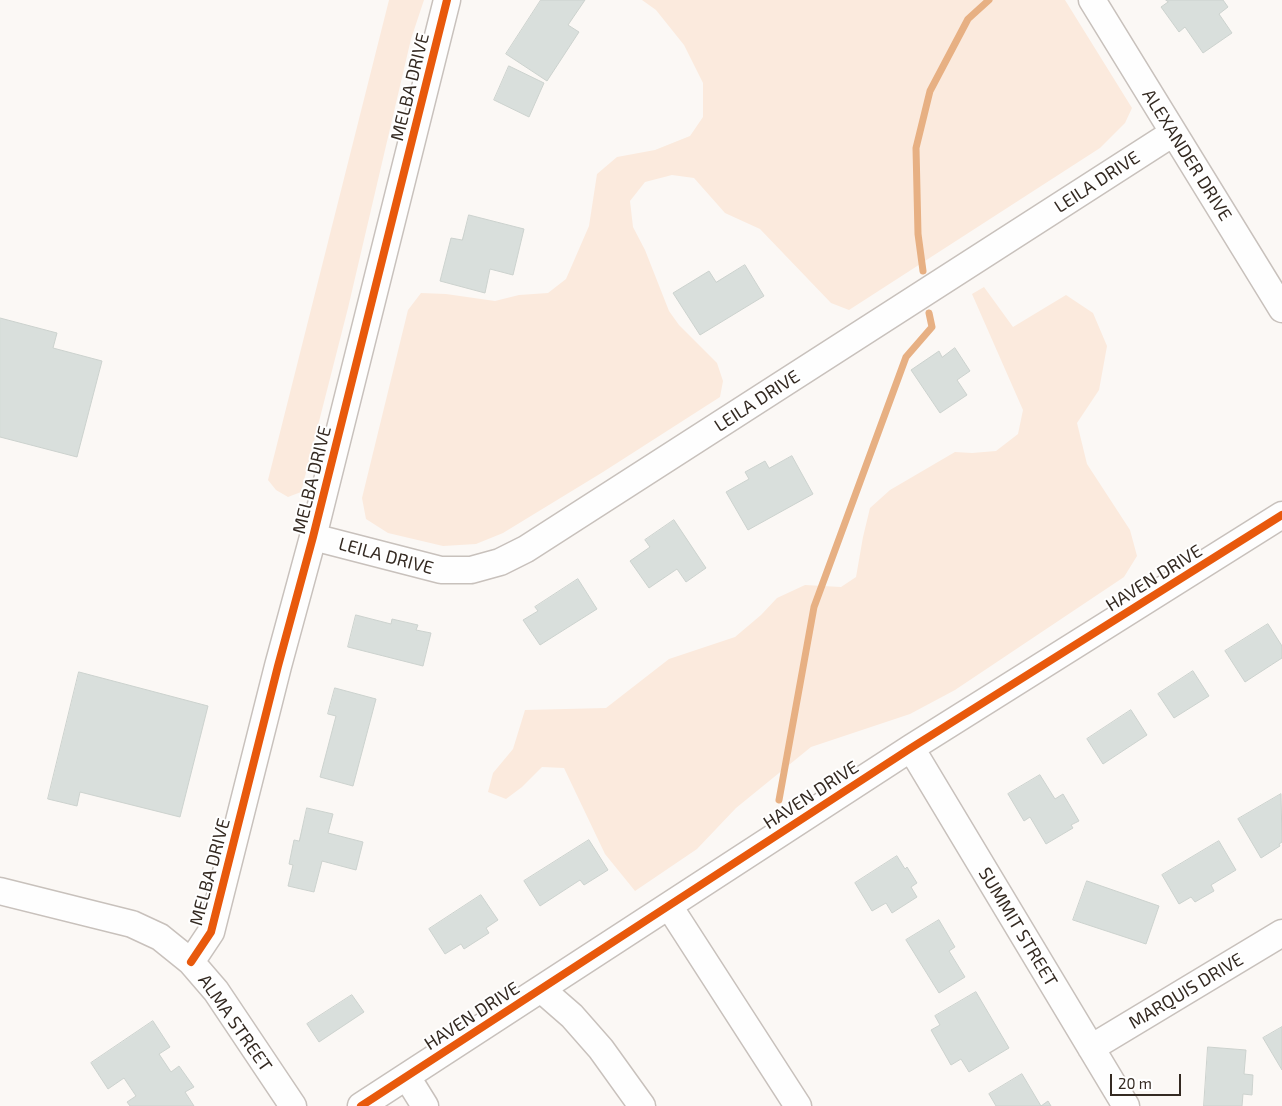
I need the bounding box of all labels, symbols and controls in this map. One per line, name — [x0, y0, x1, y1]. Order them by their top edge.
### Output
street label: MELBA DRIVE — [386, 31, 434, 143]
street label: ALEXANDER DRIVE — [1138, 85, 1236, 225]
street label: LEILA DRIVE — [1050, 146, 1144, 218]
street label: LEILA DRIVE — [710, 365, 804, 437]
street label: MELBA DRIVE — [288, 424, 336, 536]
street label: LEILA DRIVE — [336, 533, 436, 579]
street label: HAVEN DRIVE — [1102, 540, 1206, 616]
street label: HAVEN DRIVE — [759, 756, 863, 834]
street label: MELBA DRIVE — [185, 816, 235, 928]
street label: SUMMIT STREET — [974, 864, 1062, 990]
street label: MARQUIS DRIVE — [1125, 948, 1247, 1034]
street label: ALMA STREET — [194, 970, 276, 1076]
street label: HAVEN DRIVE — [420, 977, 524, 1055]
scale bar — [1112, 1064, 1183, 1096]
text: 20 m — [1118, 1074, 1152, 1092]

